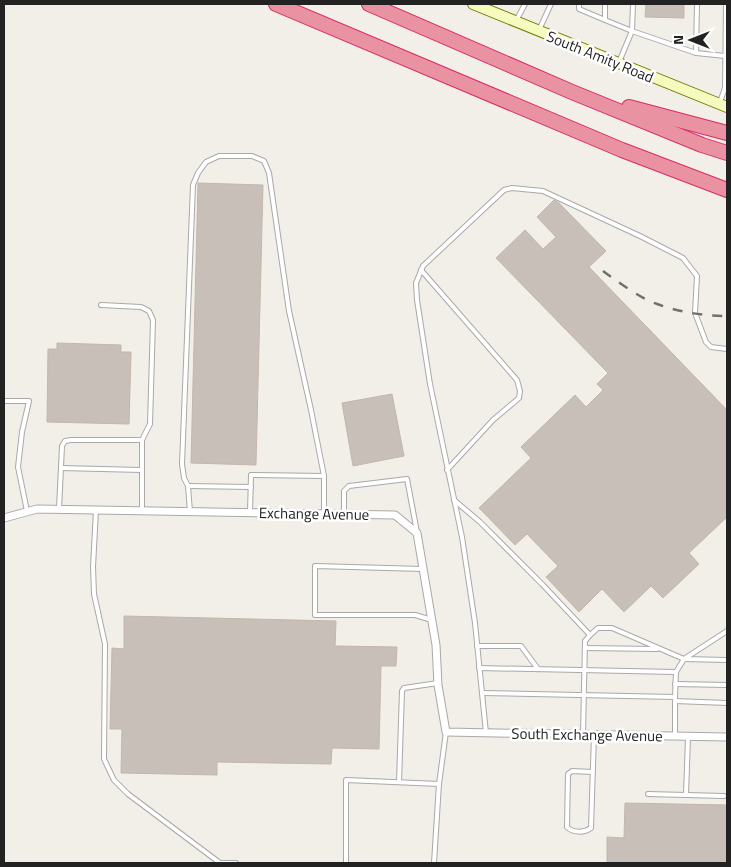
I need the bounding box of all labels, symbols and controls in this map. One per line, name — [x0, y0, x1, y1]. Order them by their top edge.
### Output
north arrow — [666, 15, 716, 65]
street label: South Amity Road — [543, 25, 657, 88]
text: N — [667, 35, 688, 45]
street label: Exchange Avenue — [259, 501, 369, 526]
street label: South Exchange Avenue — [511, 722, 663, 747]

